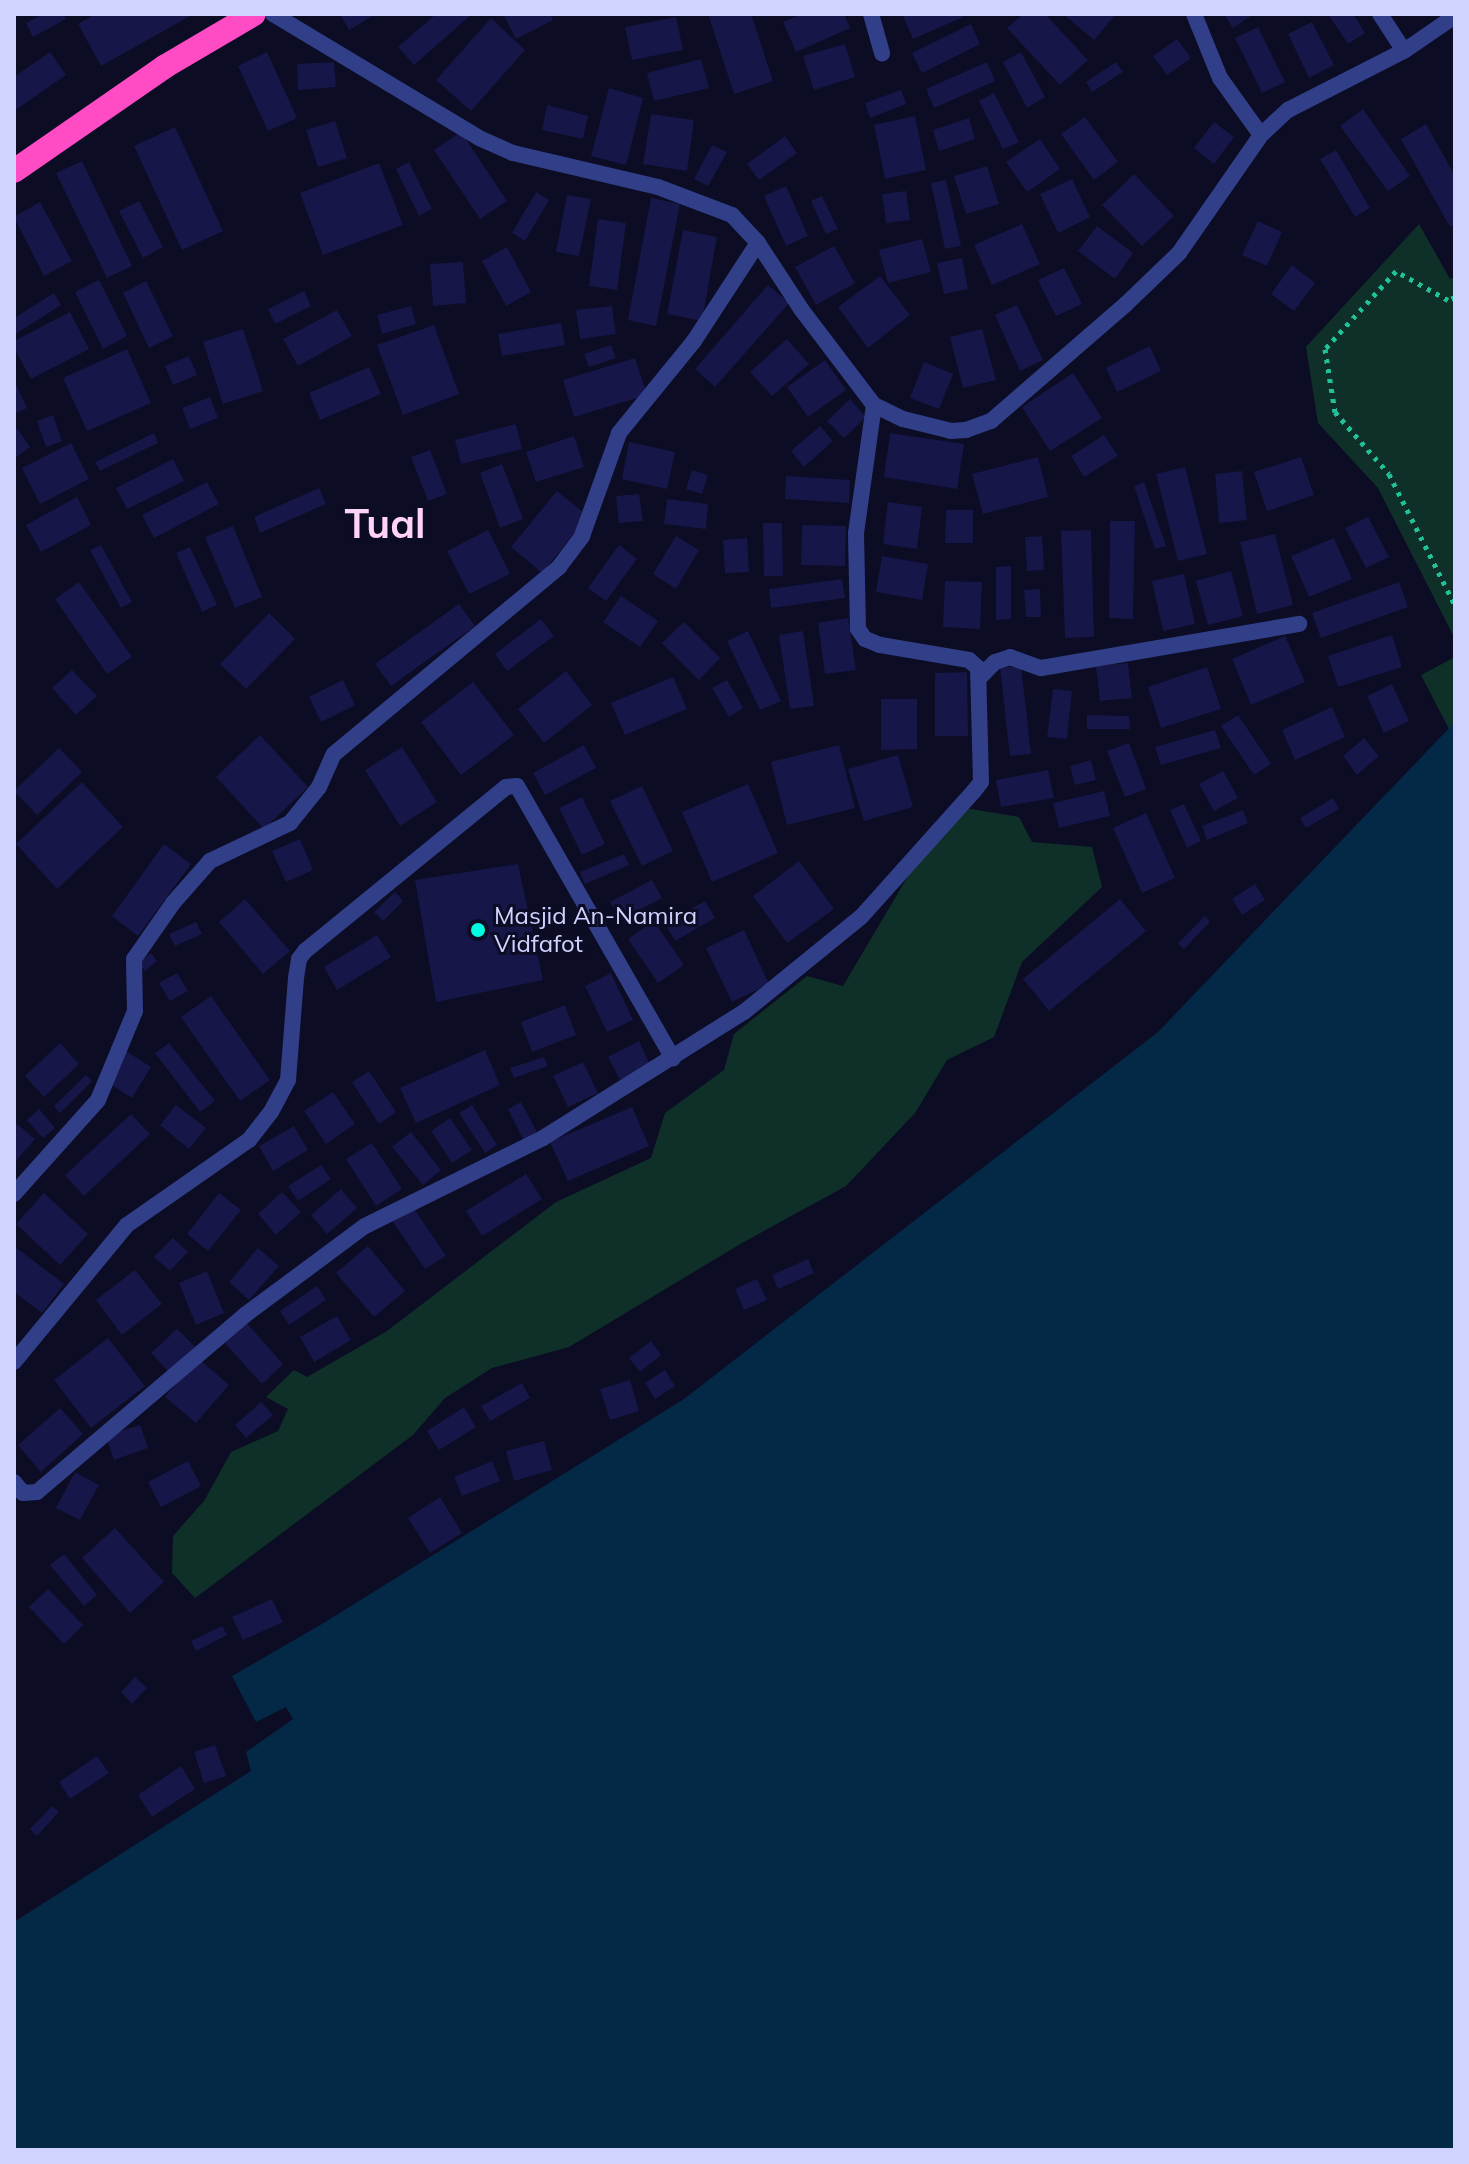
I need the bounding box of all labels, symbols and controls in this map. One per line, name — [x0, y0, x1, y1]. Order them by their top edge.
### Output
district label: Tual — [345, 499, 425, 547]
place label: Masjid An-Namira Vidfafot — [494, 902, 697, 958]
marker: Masjid An-Namira Vidfafot — [469, 921, 487, 939]

